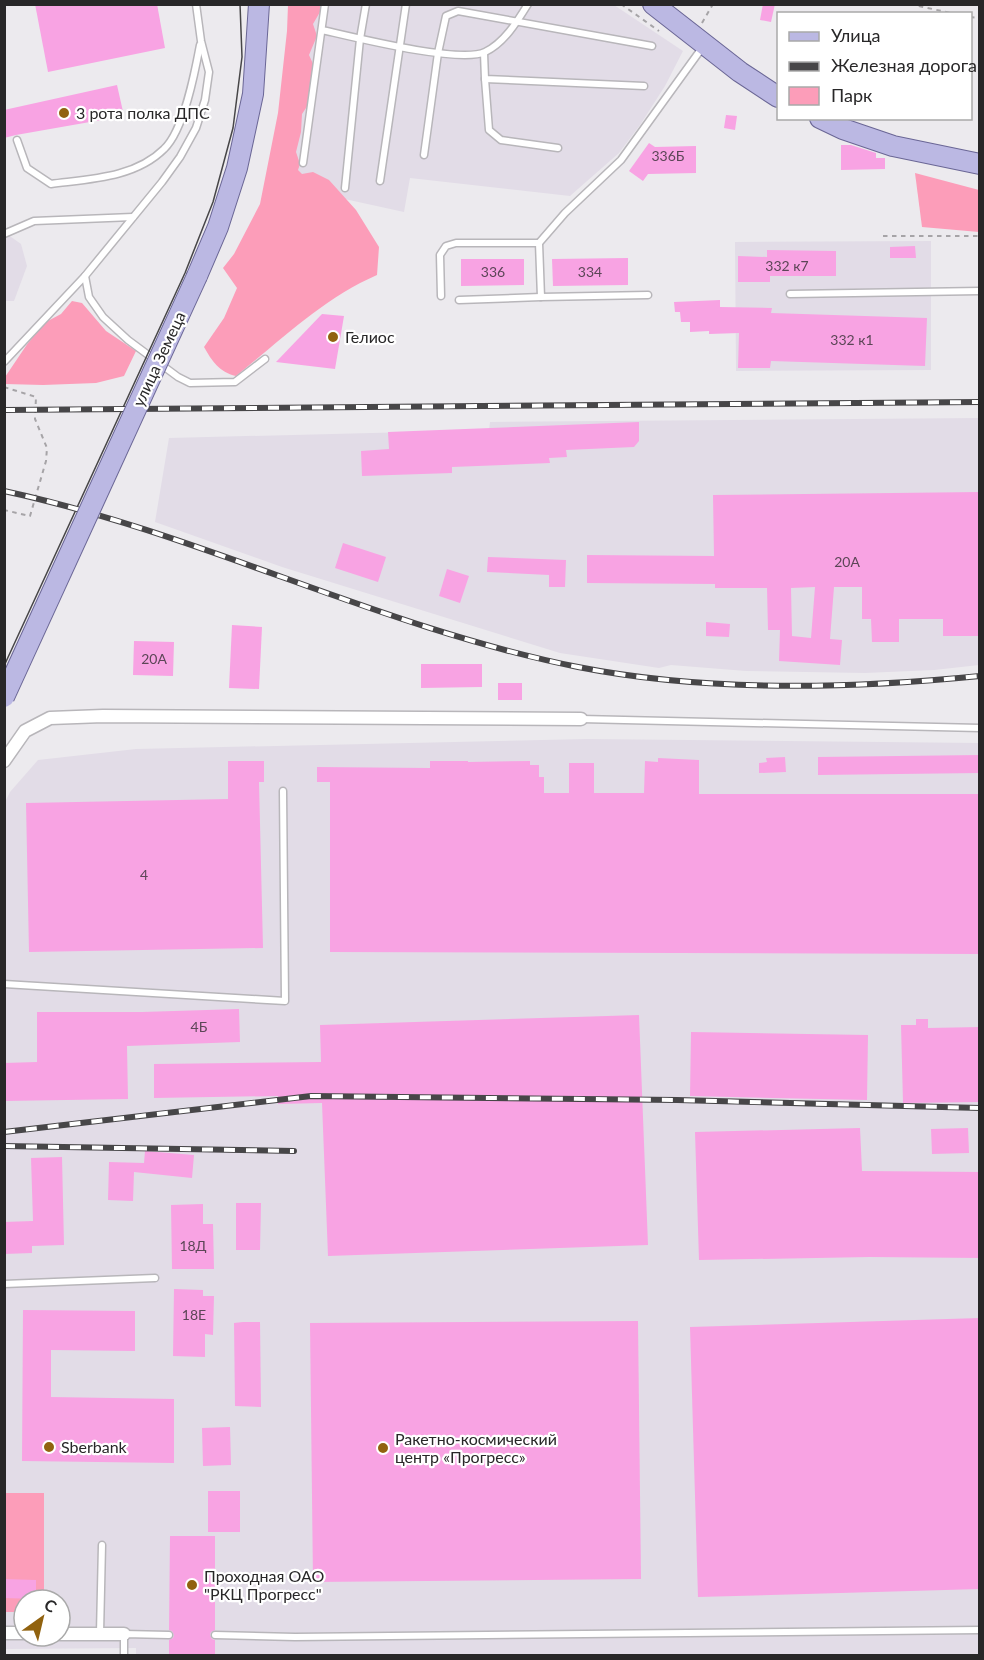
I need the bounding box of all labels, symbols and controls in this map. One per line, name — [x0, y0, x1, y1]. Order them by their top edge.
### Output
legend — [777, 12, 972, 120]
text: Улица — [831, 24, 881, 46]
text: Железная дорога — [831, 54, 977, 76]
text: Парк — [831, 84, 873, 106]
place label: 3 рота полка ДПС — [76, 103, 210, 122]
marker: 3 рота полка ДПС — [57, 106, 71, 120]
house number: 336Б — [651, 147, 685, 164]
house number: 332 к7 — [765, 257, 809, 274]
house number: 336 — [481, 263, 505, 280]
house number: 334 — [578, 263, 602, 280]
street label: улица Земеца — [128, 308, 189, 409]
place label: Гелиос — [345, 327, 395, 346]
marker: Гелиос — [326, 330, 340, 344]
house number: 332 к1 — [830, 331, 874, 348]
house number: 20А — [834, 553, 860, 570]
house number: 20А — [141, 650, 167, 667]
house number: 4 — [140, 866, 148, 883]
house number: 4Б — [191, 1018, 208, 1035]
house number: 18Д — [179, 1237, 207, 1254]
house number: 18Е — [182, 1306, 206, 1323]
place label: Ракетно-космический центр «Прогресс» — [395, 1429, 557, 1466]
place label: Sberbank — [61, 1437, 128, 1456]
marker: Sberbank — [42, 1440, 56, 1454]
marker: Ракетно-космический центр «Прогресс» — [376, 1441, 390, 1455]
place label: Проходная ОАО "РКЦ Прогресс" — [204, 1566, 325, 1603]
marker: Проходная ОАО "РКЦ Прогресс" — [185, 1578, 199, 1592]
north arrow — [12, 1588, 72, 1648]
text: С — [41, 1594, 61, 1616]

